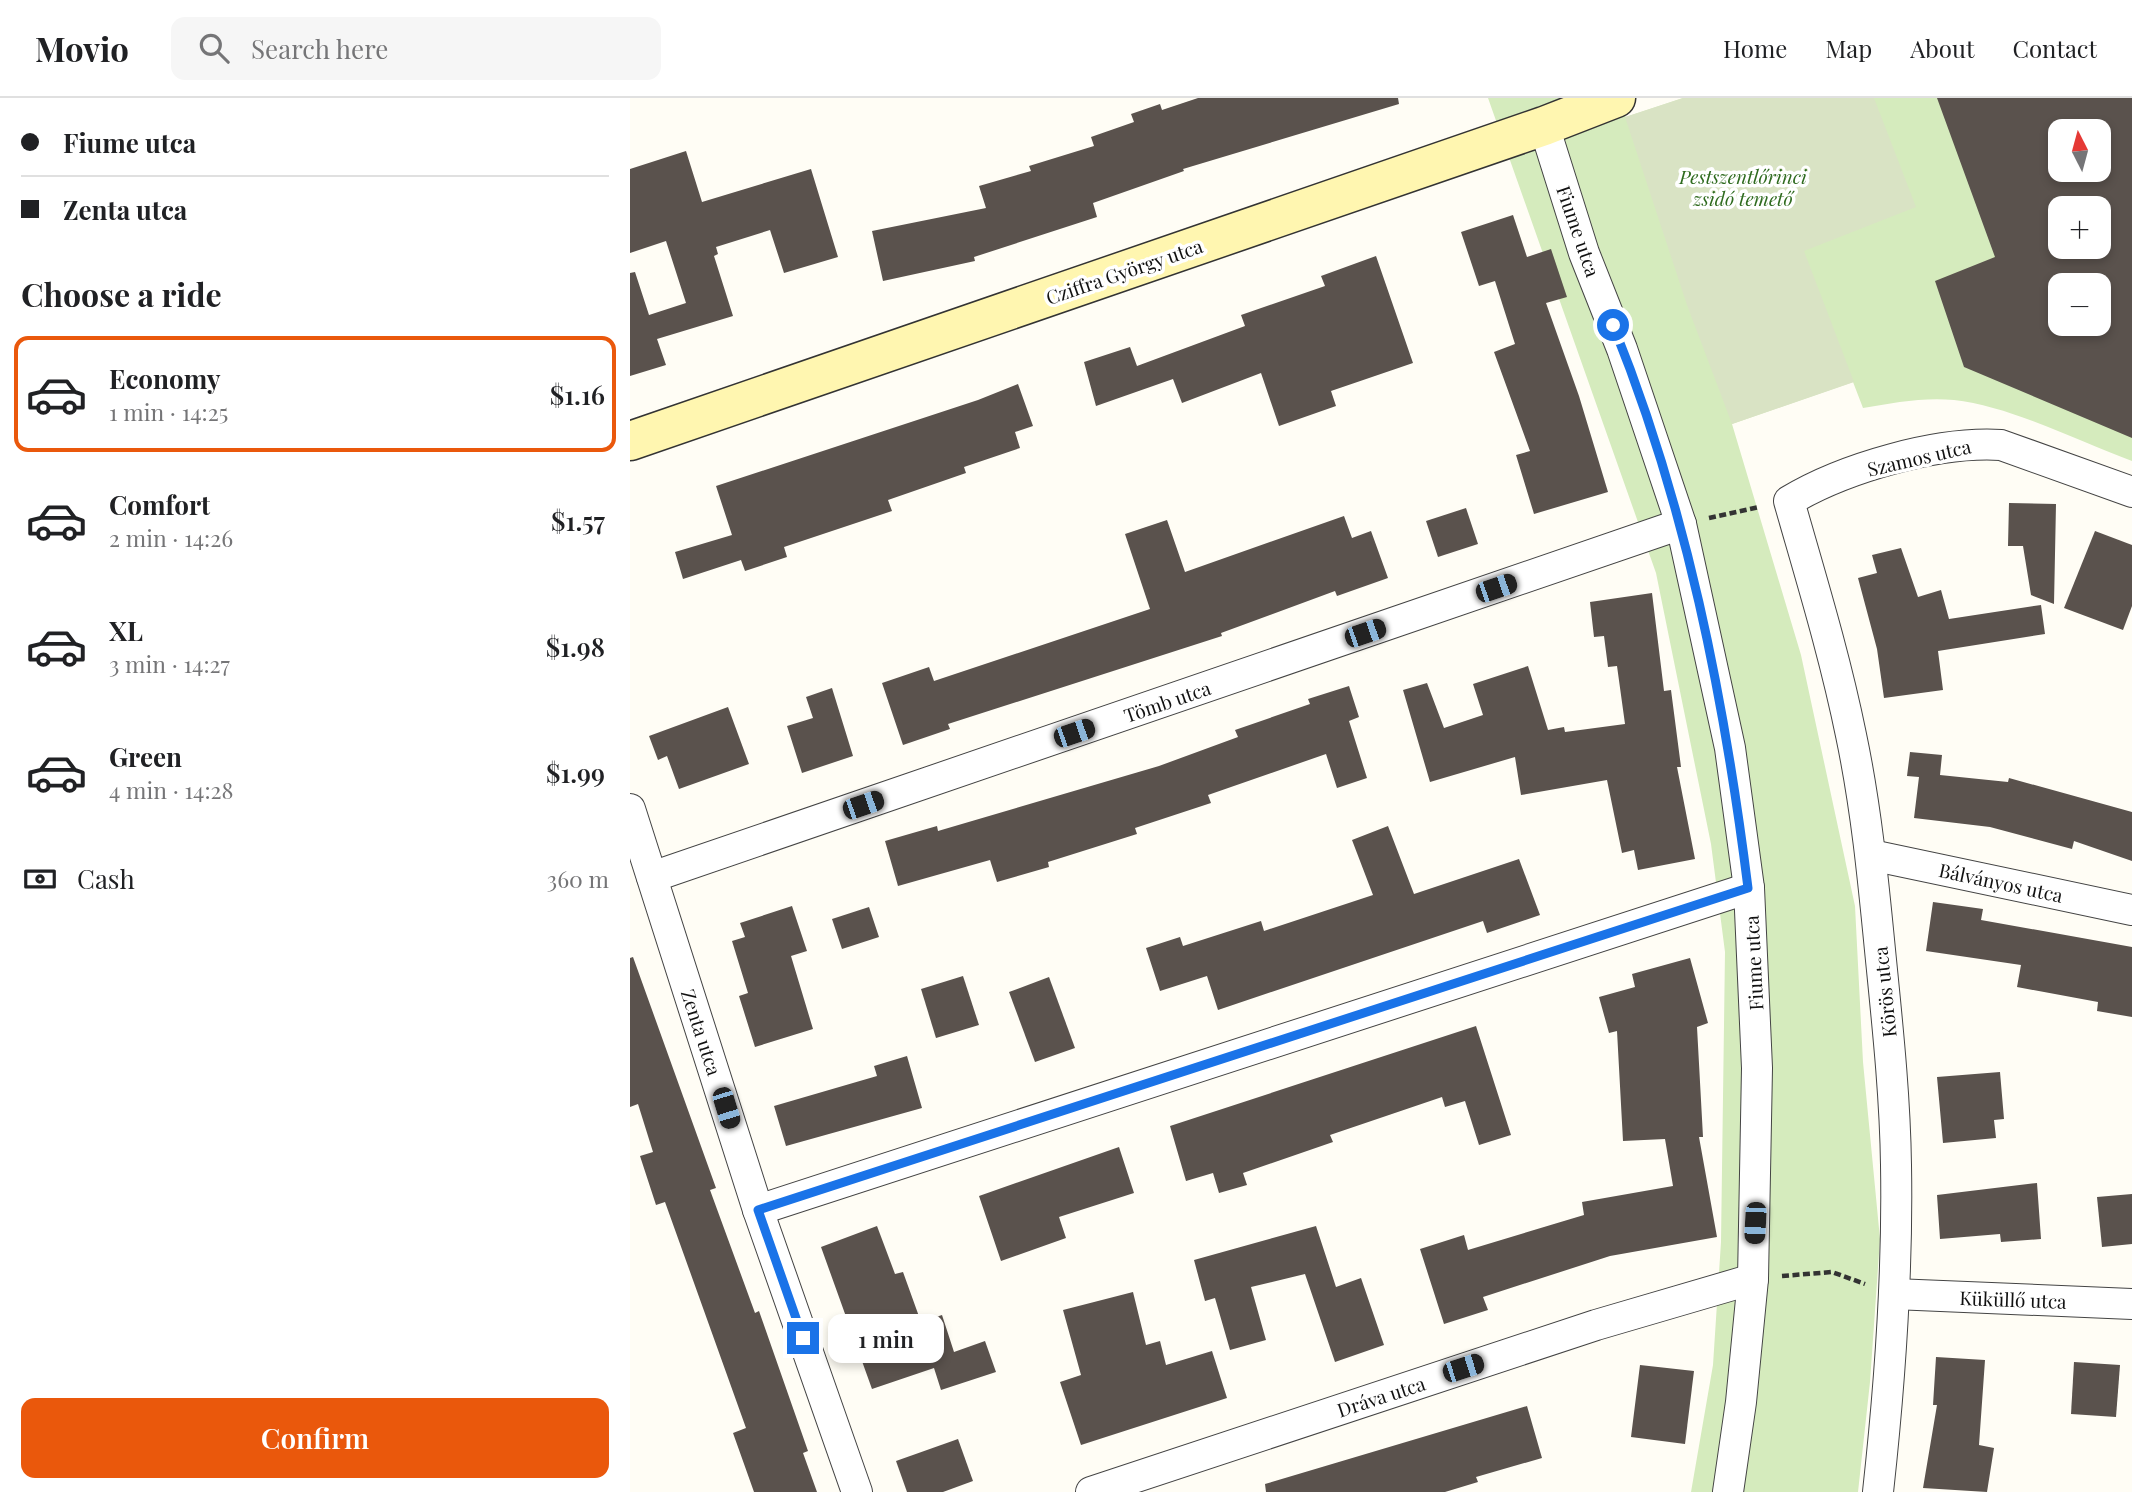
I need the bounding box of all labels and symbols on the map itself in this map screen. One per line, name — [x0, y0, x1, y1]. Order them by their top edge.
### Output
north arrow — [2048, 119, 2110, 182]
park label: Pestszentlőrinci zsidó temető — [1678, 163, 1808, 211]
street label: Fiume utca — [1551, 182, 1607, 281]
street label: Cziffra György utca — [1042, 232, 1206, 310]
route start — [1597, 309, 1629, 341]
street label: Szamos utca — [1865, 432, 1974, 482]
car — [1473, 571, 1520, 605]
car — [1342, 616, 1389, 650]
street label: Tömb utca — [1120, 674, 1214, 728]
car — [1051, 716, 1098, 750]
car — [840, 788, 887, 822]
street label: Bálványos utca — [1937, 856, 2066, 908]
street label: Fiume utca — [1738, 914, 1768, 1011]
street label: Körös utca — [1866, 945, 1902, 1039]
street label: Zenta utca — [676, 986, 728, 1079]
car — [710, 1085, 743, 1131]
car — [1744, 1201, 1767, 1245]
street label: Küküllő utca — [1959, 1284, 2068, 1314]
callout: 1 min — [828, 1314, 943, 1362]
route end — [787, 1322, 819, 1354]
car — [1440, 1352, 1487, 1384]
street label: Dráva utca — [1334, 1369, 1429, 1422]

